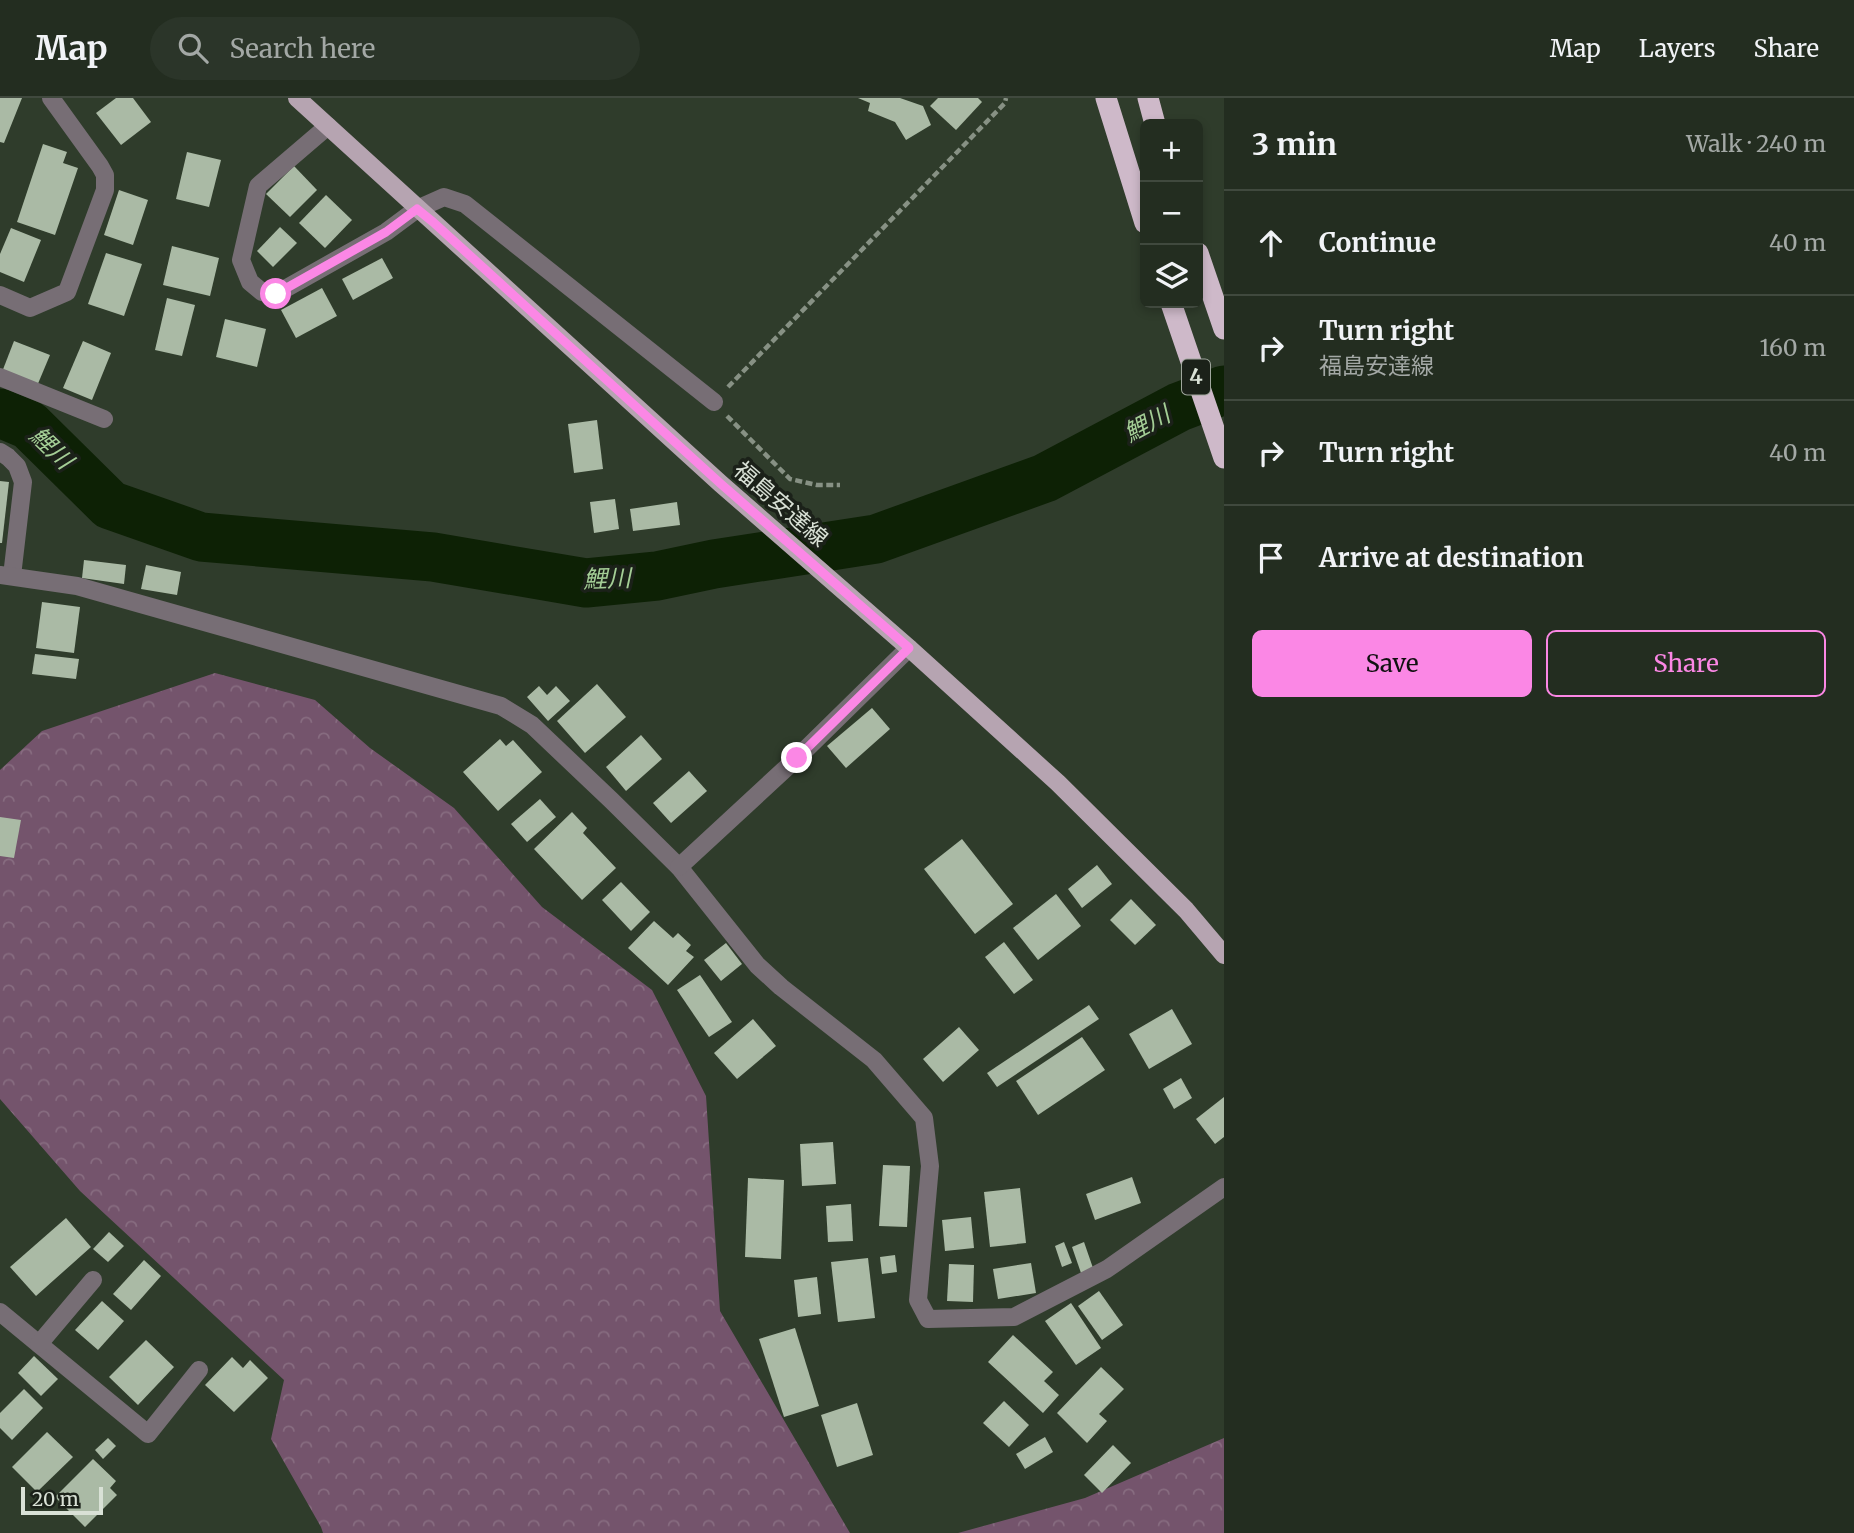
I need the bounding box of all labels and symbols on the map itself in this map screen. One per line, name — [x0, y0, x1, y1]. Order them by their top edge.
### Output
route start — [260, 278, 291, 309]
road number: 4 — [1182, 360, 1210, 394]
water label: 鯉川 — [1118, 397, 1178, 449]
water label: 鯉川 — [23, 420, 82, 478]
street label: 福島安達線 — [728, 455, 834, 552]
water label: 鯉川 — [582, 562, 635, 595]
route end — [781, 742, 812, 773]
scale bar — [21, 1484, 103, 1516]

